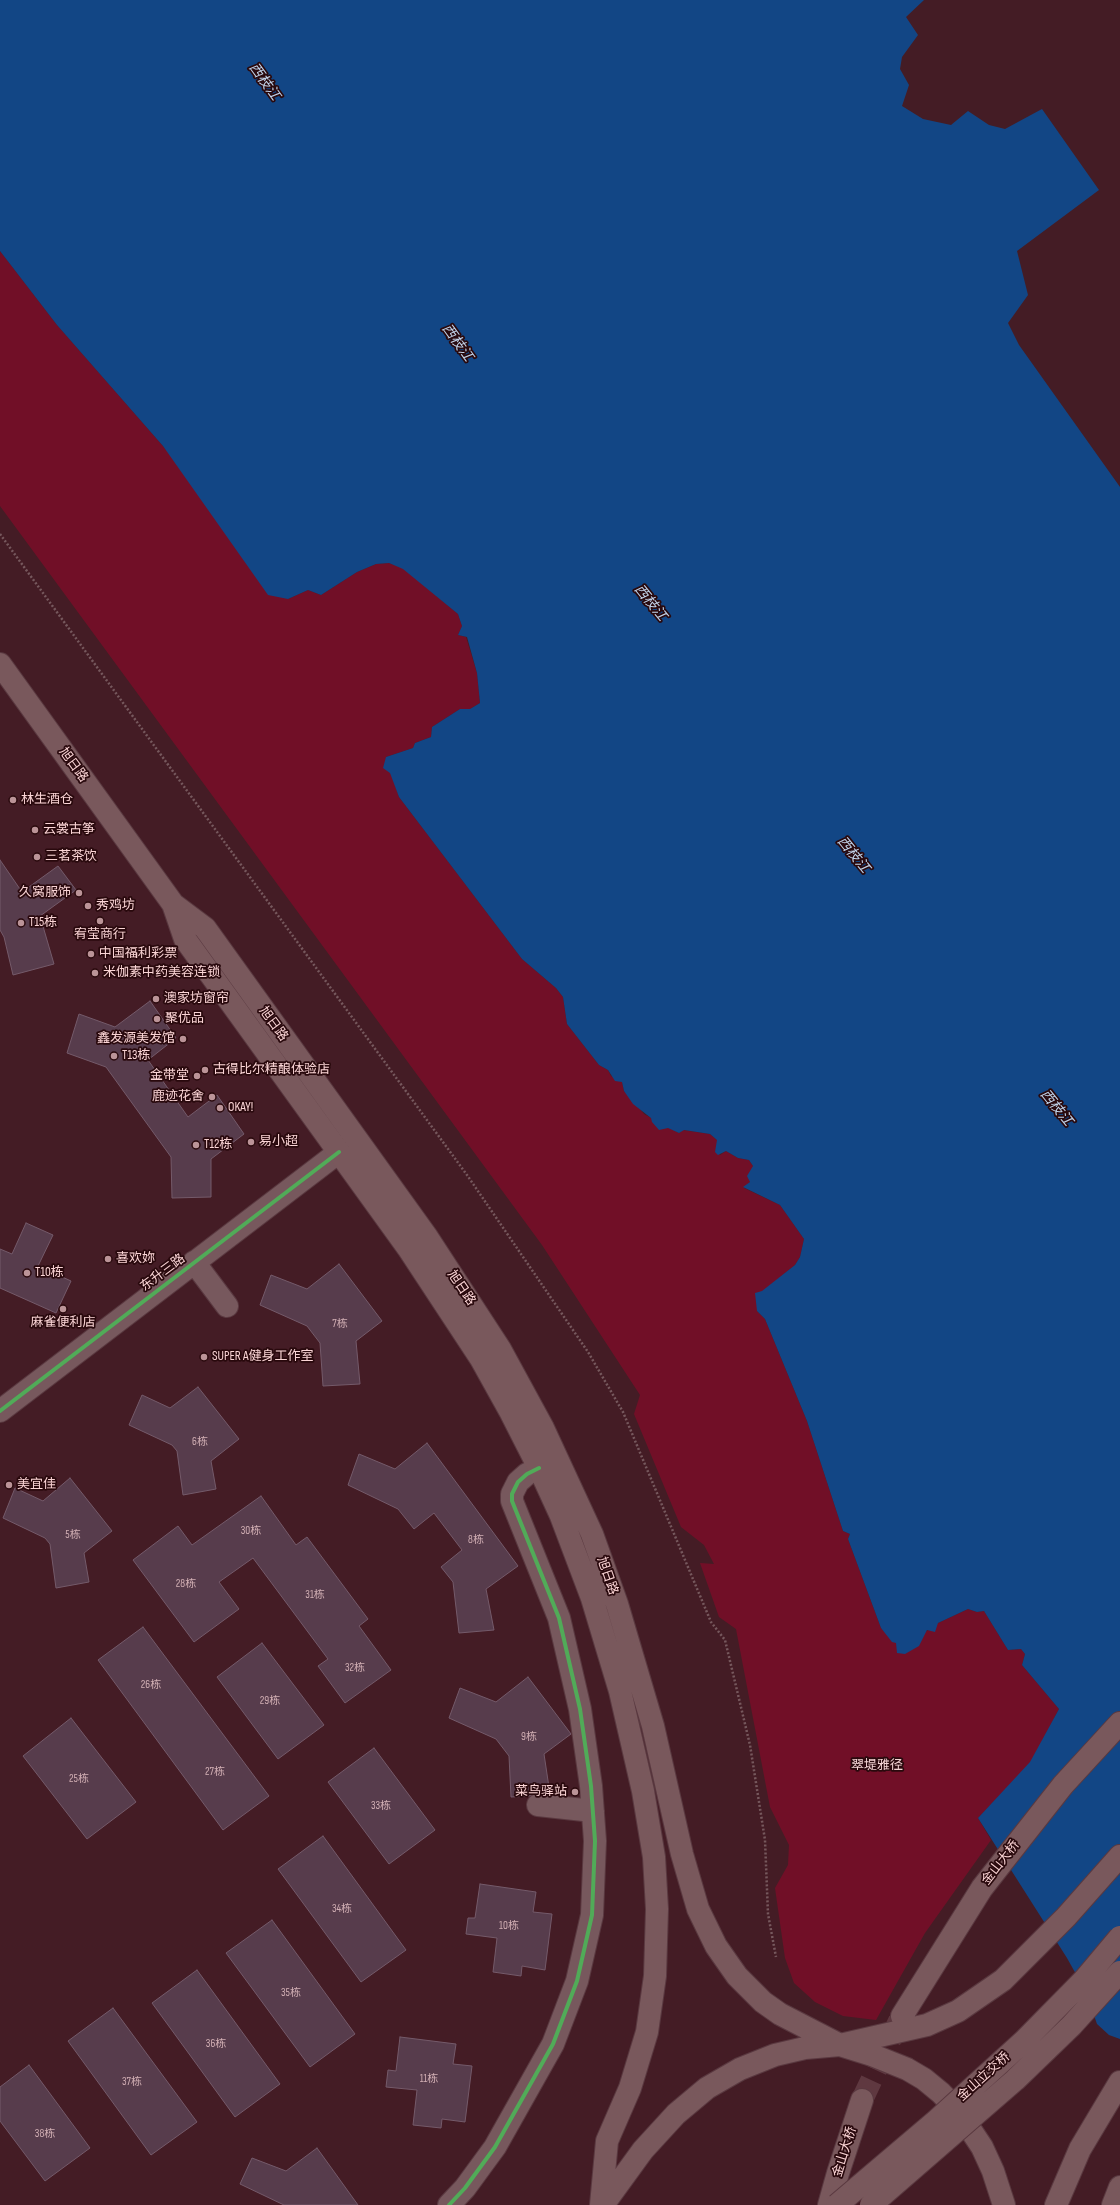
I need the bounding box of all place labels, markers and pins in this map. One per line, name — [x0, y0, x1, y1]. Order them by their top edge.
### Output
place label: 林生酒仓 — [21, 792, 73, 808]
marker: 林生酒仓 — [8, 795, 18, 805]
place label: 云裳古筝 — [43, 822, 95, 838]
marker: 云裳古筝 — [30, 825, 40, 835]
place label: 三茗茶饮 — [45, 849, 97, 865]
marker: 三茗茶饮 — [32, 852, 42, 862]
place label: 久窝服饰 — [19, 885, 71, 901]
marker: 久窝服饰 — [74, 888, 84, 898]
place label: 秀鸡坊 — [96, 898, 135, 914]
marker: 秀鸡坊 — [83, 901, 93, 911]
place label: T15栋 — [29, 915, 57, 931]
marker: 宥莹商行 — [95, 916, 105, 926]
marker: T15栋 — [16, 918, 26, 928]
place label: 宥莹商行 — [74, 927, 126, 943]
place label: 中国福利彩票 — [99, 946, 177, 962]
marker: 中国福利彩票 — [86, 949, 96, 959]
place label: 米伽素中药美容连锁 — [103, 965, 220, 981]
marker: 米伽素中药美容连锁 — [90, 968, 100, 978]
place label: 澳家坊窗帘 — [164, 991, 229, 1007]
marker: 澳家坊窗帘 — [151, 994, 161, 1004]
place label: 聚优品 — [165, 1011, 204, 1027]
marker: 聚优品 — [152, 1014, 162, 1024]
place label: 鑫发源美发馆 — [97, 1031, 175, 1047]
marker: 鑫发源美发馆 — [178, 1034, 188, 1044]
place label: T13栋 — [122, 1048, 150, 1064]
marker: T13栋 — [109, 1051, 119, 1061]
place label: 古得比尔精酿体验店 — [213, 1062, 330, 1078]
marker: 古得比尔精酿体验店 — [200, 1065, 210, 1075]
place label: 金带堂 — [150, 1068, 189, 1084]
marker: 金带堂 — [192, 1071, 202, 1081]
place label: 鹿迹花舍 — [152, 1089, 204, 1105]
marker: 鹿迹花舍 — [207, 1092, 217, 1102]
place label: OKAY! — [228, 1100, 253, 1116]
marker: OKAY! — [215, 1103, 225, 1113]
place label: 易小超 — [259, 1134, 298, 1150]
place label: T12栋 — [204, 1137, 232, 1153]
marker: 易小超 — [246, 1137, 256, 1147]
marker: T12栋 — [191, 1140, 201, 1150]
place label: 喜欢妳 — [116, 1251, 155, 1267]
marker: 喜欢妳 — [103, 1254, 113, 1264]
place label: T10栋 — [35, 1265, 64, 1281]
marker: T10栋 — [22, 1268, 32, 1278]
marker: 麻雀便利店 — [58, 1304, 68, 1314]
place label: 麻雀便利店 — [31, 1315, 95, 1331]
place label: SUPER A健身工作室 — [212, 1349, 313, 1365]
marker: SUPER A健身工作室 — [199, 1352, 209, 1362]
place label: 美宜佳 — [17, 1477, 56, 1493]
marker: 美宜佳 — [4, 1480, 14, 1490]
place label: 菜鸟驿站 — [515, 1784, 567, 1800]
marker: 菜鸟驿站 — [570, 1787, 580, 1797]

